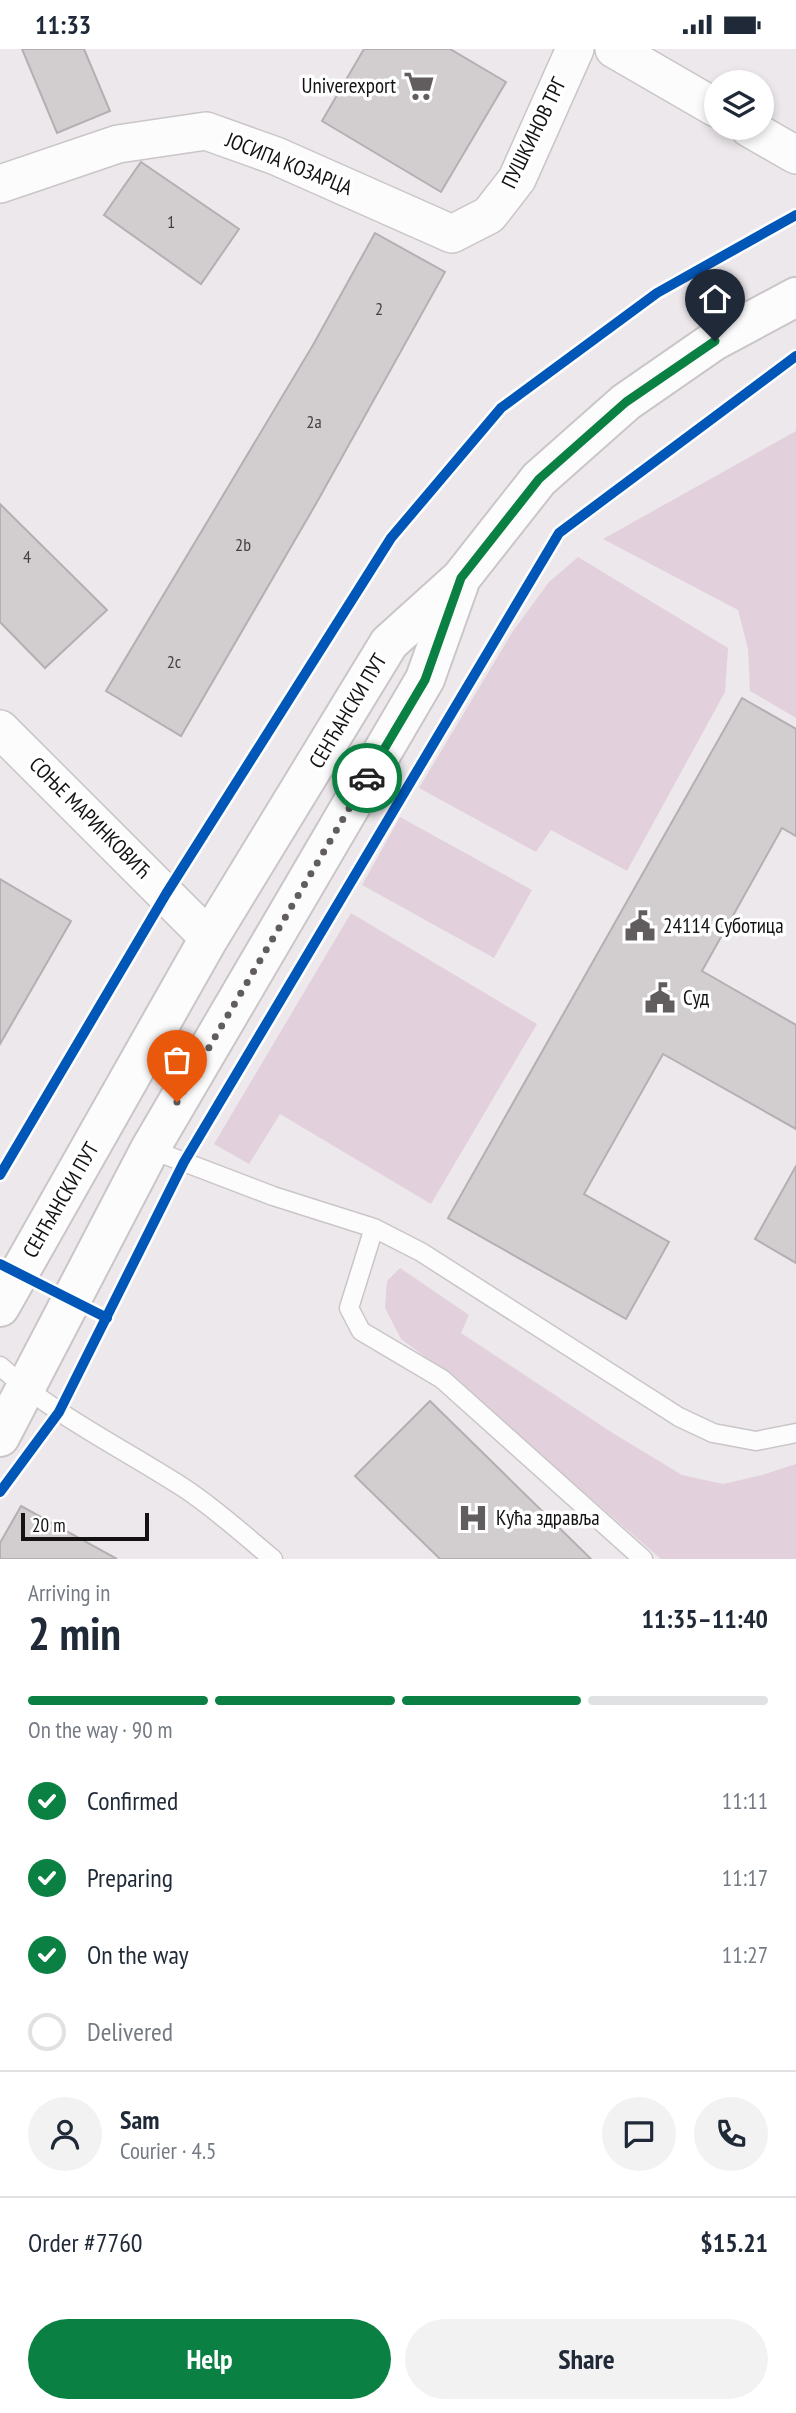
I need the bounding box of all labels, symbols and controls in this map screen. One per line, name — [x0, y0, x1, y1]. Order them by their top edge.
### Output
text: 11:33 — [35, 8, 91, 41]
supermarket icon: Univerexport — [402, 69, 436, 103]
map controls — [704, 70, 774, 140]
button: layers — [704, 70, 774, 140]
place label: Univerexport — [302, 72, 396, 99]
street label: ПУШКИНОВ ТРГ — [495, 73, 572, 193]
street label: ЈОСИПА КОЗАРЦА — [221, 126, 356, 201]
house number: 1 — [167, 210, 175, 233]
pin — [685, 269, 745, 341]
icon: home — [696, 280, 734, 318]
house number: 2 — [375, 297, 383, 320]
house number: 2a — [306, 410, 322, 433]
house number: 2b — [235, 533, 251, 556]
house number: 4 — [23, 545, 31, 568]
street label: СЕНЋАНСКИ ПУТ — [303, 648, 393, 773]
house number: 2c — [167, 650, 182, 673]
courier — [332, 743, 402, 813]
street label: СОЊЕ МАРИНКОВИЋ — [24, 751, 157, 884]
icon: car — [348, 759, 386, 797]
public building icon: 24114 Суботица — [623, 909, 657, 943]
place label: 24114 Суботица — [663, 912, 784, 939]
public building icon: Суд — [643, 981, 677, 1015]
place label: Суд — [683, 984, 709, 1011]
pin — [147, 1030, 207, 1102]
icon: bag — [158, 1041, 196, 1079]
street label: СЕНЋАНСКИ ПУТ — [17, 1137, 105, 1262]
hospital icon: Кућа здравља — [456, 1501, 490, 1535]
place label: Кућа здравља — [496, 1504, 600, 1531]
scale bar — [21, 1510, 149, 1542]
text: 20 m — [32, 1513, 66, 1537]
text: Arriving in — [28, 1578, 110, 1607]
text: 11:35–11:40 — [641, 1602, 768, 1635]
text: 2 min — [28, 1603, 121, 1663]
text: On the way · 90 m — [28, 1715, 172, 1744]
icon: check — [28, 1782, 66, 1820]
text: Confirmed — [87, 1784, 178, 1817]
text: 11:11 — [722, 1786, 768, 1815]
icon: check — [28, 1859, 66, 1897]
text: Preparing — [87, 1861, 173, 1894]
text: 11:17 — [722, 1863, 768, 1892]
icon: check — [28, 1936, 66, 1974]
text: On the way — [87, 1938, 189, 1971]
text: 11:27 — [722, 1940, 768, 1969]
text: Delivered — [87, 2015, 173, 2048]
button: person — [28, 2097, 102, 2171]
button: chat — [602, 2097, 676, 2171]
button: phone — [694, 2097, 768, 2171]
text: Sam — [120, 2103, 159, 2136]
text: Courier · 4.5 — [120, 2136, 216, 2165]
text: Order #7760 — [28, 2226, 143, 2259]
text: $15.21 — [700, 2226, 768, 2259]
button: Help — [28, 2319, 391, 2399]
button: Share — [405, 2319, 768, 2399]

